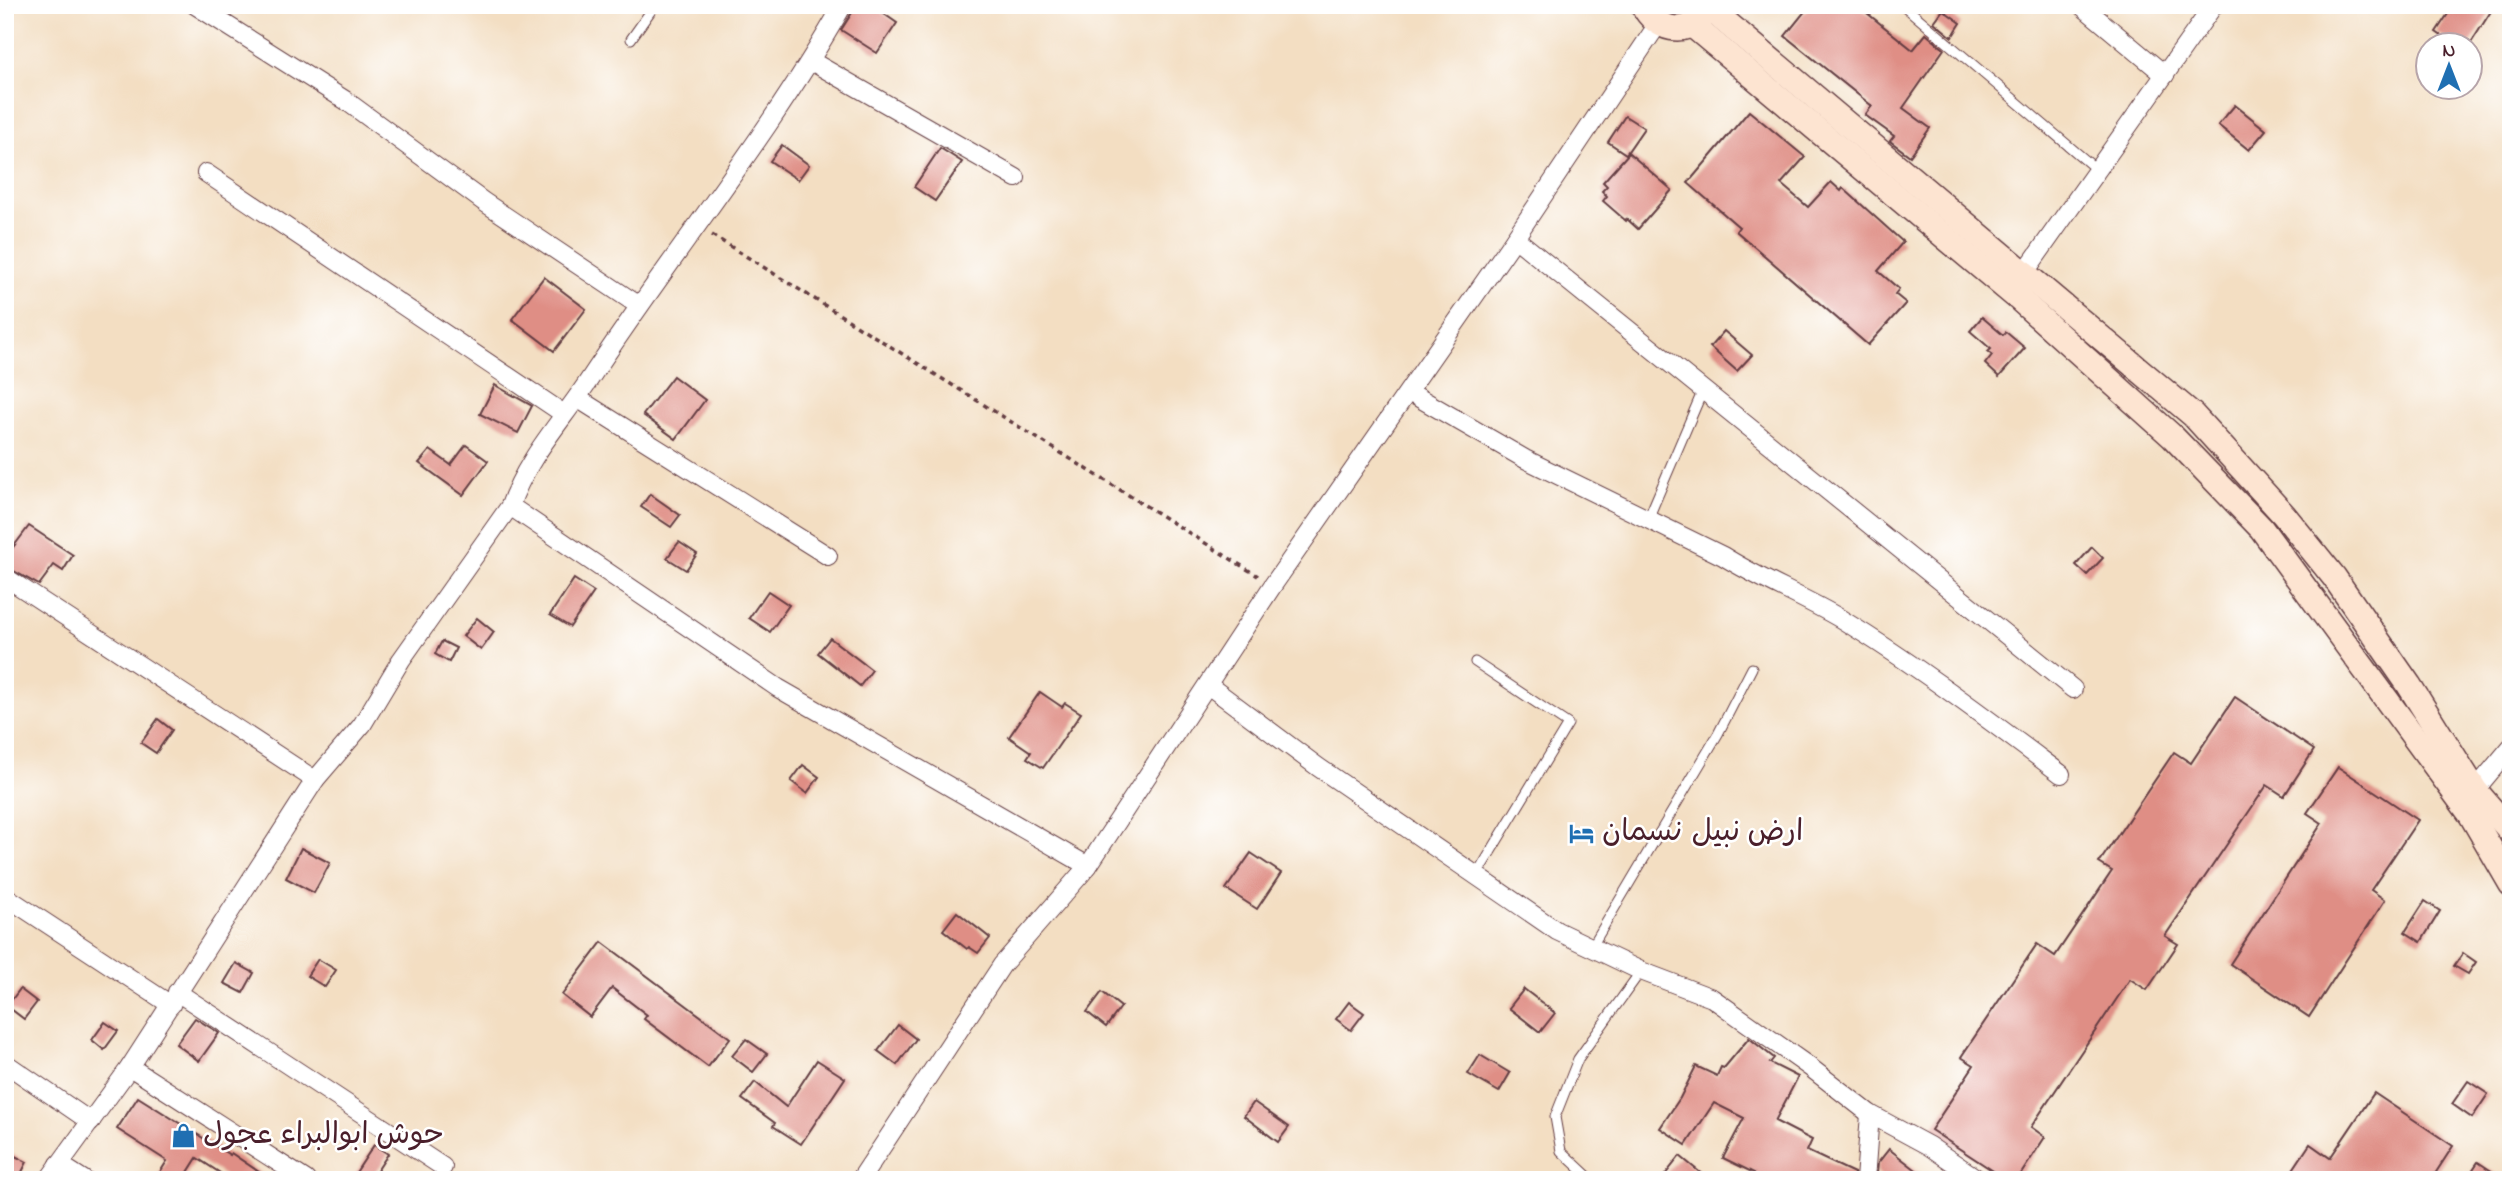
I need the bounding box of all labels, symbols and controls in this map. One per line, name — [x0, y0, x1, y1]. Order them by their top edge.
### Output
north arrow — [2414, 32, 2484, 102]
text: N — [2443, 38, 2456, 65]
place label: ارض نبيل نسمان — [1602, 811, 1803, 855]
hotel icon: ارض نبيل نسمان — [1568, 819, 1596, 847]
place label: حوش ابوالبراء عجول — [203, 1114, 444, 1158]
shop icon: حوش ابوالبراء عجول — [169, 1122, 197, 1150]

